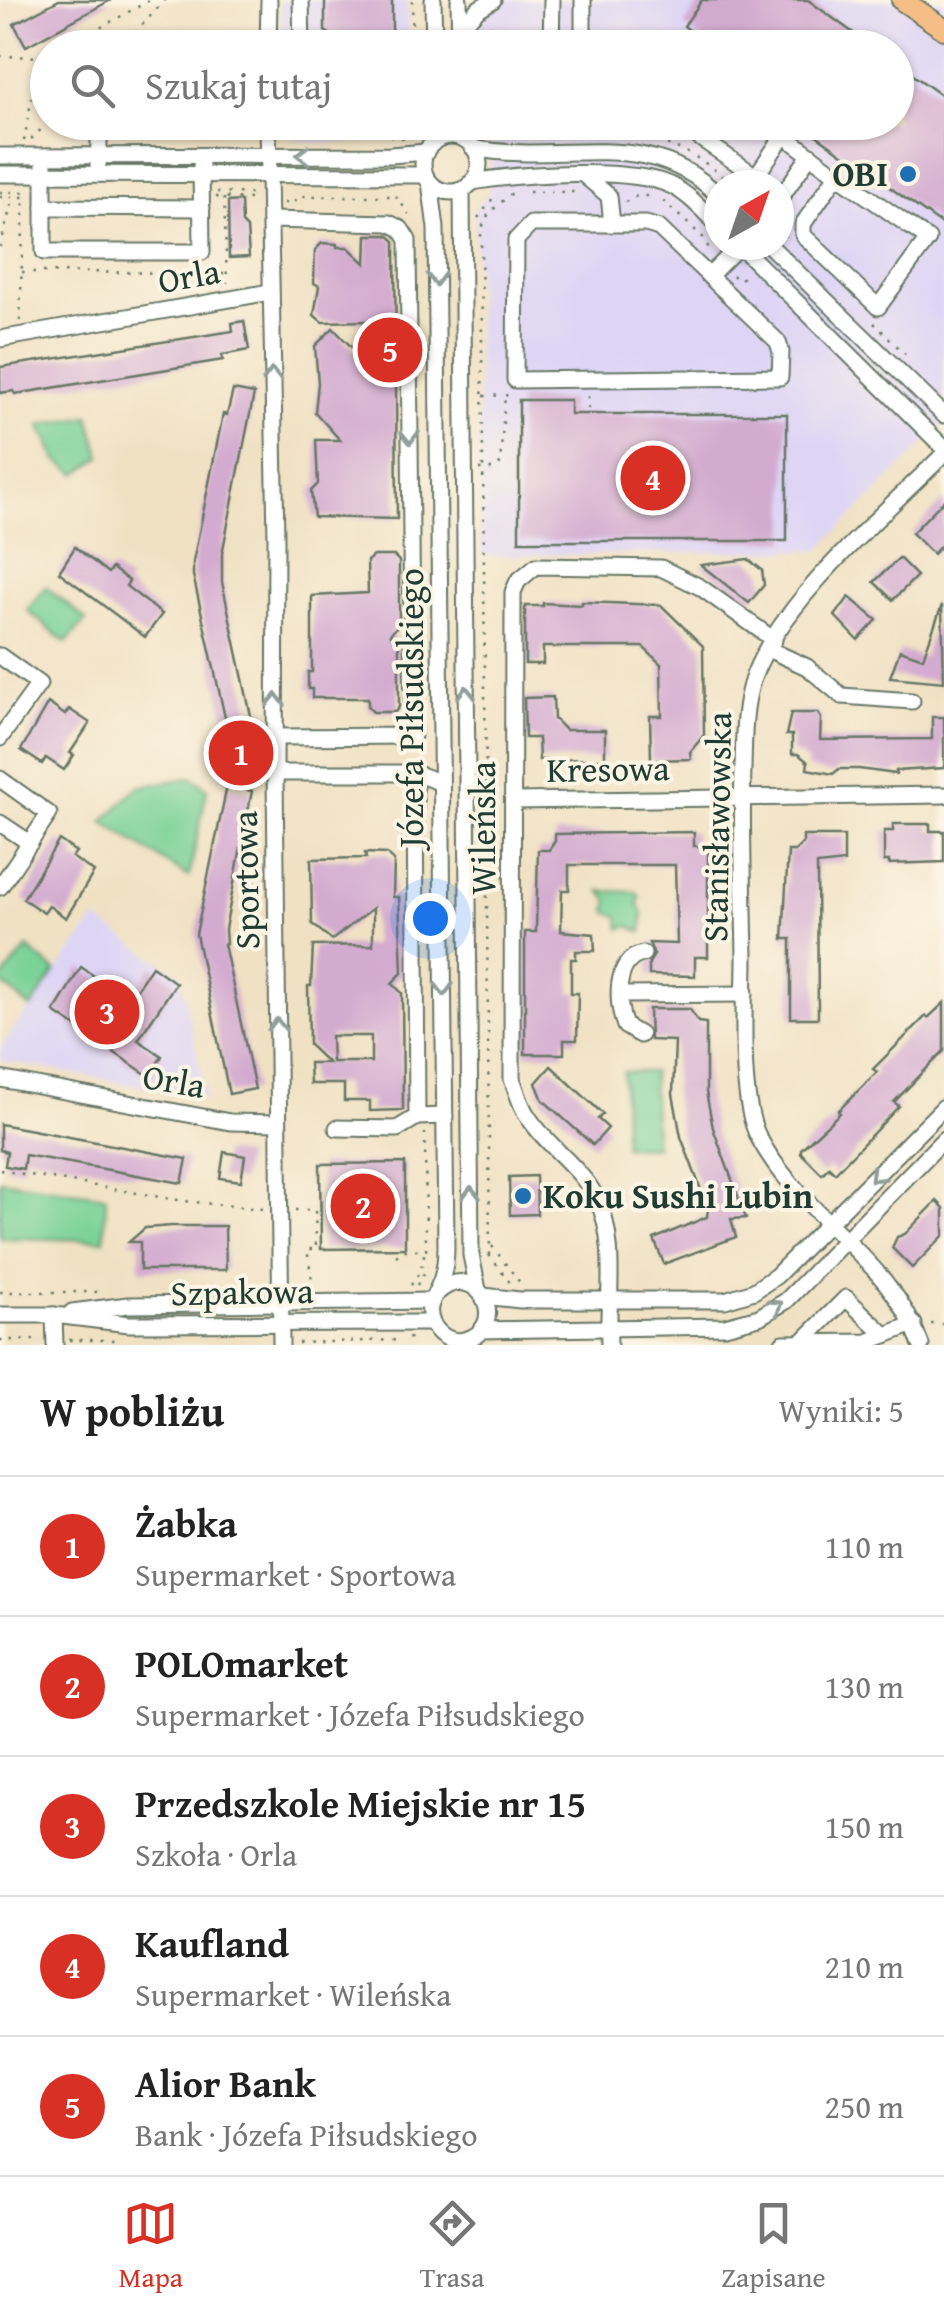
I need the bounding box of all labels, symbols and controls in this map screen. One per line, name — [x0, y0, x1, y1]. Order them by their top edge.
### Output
search box — [30, 30, 914, 140]
text: Szukaj tutaj — [145, 57, 332, 113]
icon: search — [65, 58, 120, 113]
one-way arrow — [295, 144, 310, 166]
place label: OBI — [833, 148, 888, 199]
marker: OBI — [897, 163, 919, 185]
north arrow — [704, 170, 794, 260]
street label: Orla — [154, 245, 224, 306]
one-way arrow — [426, 272, 447, 288]
pin: 5 — [358, 312, 422, 388]
one-way arrow — [262, 367, 283, 383]
one-way arrow — [399, 430, 421, 445]
pin: 4 — [620, 440, 686, 516]
street label: Józefa Piłsudskiego — [385, 568, 436, 852]
one-way arrow — [456, 684, 477, 700]
one-way arrow — [265, 692, 287, 708]
street label: Stanisławowska — [689, 711, 744, 943]
pin: 1 — [208, 716, 274, 790]
street label: Kresowa — [546, 742, 670, 795]
street label: Wileńska — [457, 761, 508, 895]
street label: Sportowa — [219, 810, 272, 950]
your location — [405, 893, 456, 944]
pin: 3 — [74, 974, 140, 1050]
one-way arrow — [433, 982, 455, 998]
one-way arrow — [266, 1017, 288, 1032]
street label: Orla — [139, 1050, 210, 1111]
one-way arrow — [869, 1165, 887, 1183]
pin: 2 — [330, 1168, 396, 1244]
place label: Koku Sushi Lubin — [543, 1170, 813, 1221]
one-way arrow — [460, 1184, 482, 1200]
marker: Koku Sushi Lubin — [512, 1185, 534, 1207]
street label: Szpakowa — [170, 1265, 314, 1318]
one-way arrow — [766, 1299, 784, 1318]
text: W pobliżu — [40, 1380, 224, 1441]
text: Wyniki: 5 — [778, 1387, 904, 1434]
text: Żabka — [135, 1495, 237, 1551]
text: 1 — [64, 1523, 81, 1570]
text: 110 m — [825, 1523, 904, 1570]
text: Supermarket · Sportowa — [135, 1551, 456, 1598]
text: POLOmarket — [135, 1635, 348, 1691]
text: 2 — [64, 1663, 81, 1710]
text: 130 m — [825, 1663, 904, 1710]
text: Supermarket · Józefa Piłsudskiego — [135, 1691, 585, 1738]
text: Przedszkole Miejskie nr 15 — [135, 1775, 586, 1831]
text: 3 — [64, 1803, 81, 1850]
text: 150 m — [825, 1803, 904, 1850]
text: Szkoła · Orla — [135, 1831, 297, 1878]
text: Kaufland — [135, 1915, 289, 1971]
text: 4 — [64, 1943, 81, 1990]
text: 210 m — [825, 1943, 904, 1990]
text: Supermarket · Wileńska — [135, 1971, 451, 2018]
text: Alior Bank — [135, 2055, 316, 2111]
text: 5 — [64, 2083, 81, 2130]
text: 250 m — [825, 2083, 904, 2130]
text: Bank · Józefa Piłsudskiego — [135, 2111, 478, 2158]
tab: Mapa — [118, 2196, 183, 2297]
tab: Trasa — [420, 2196, 484, 2297]
tab: Zapisane — [721, 2196, 826, 2297]

